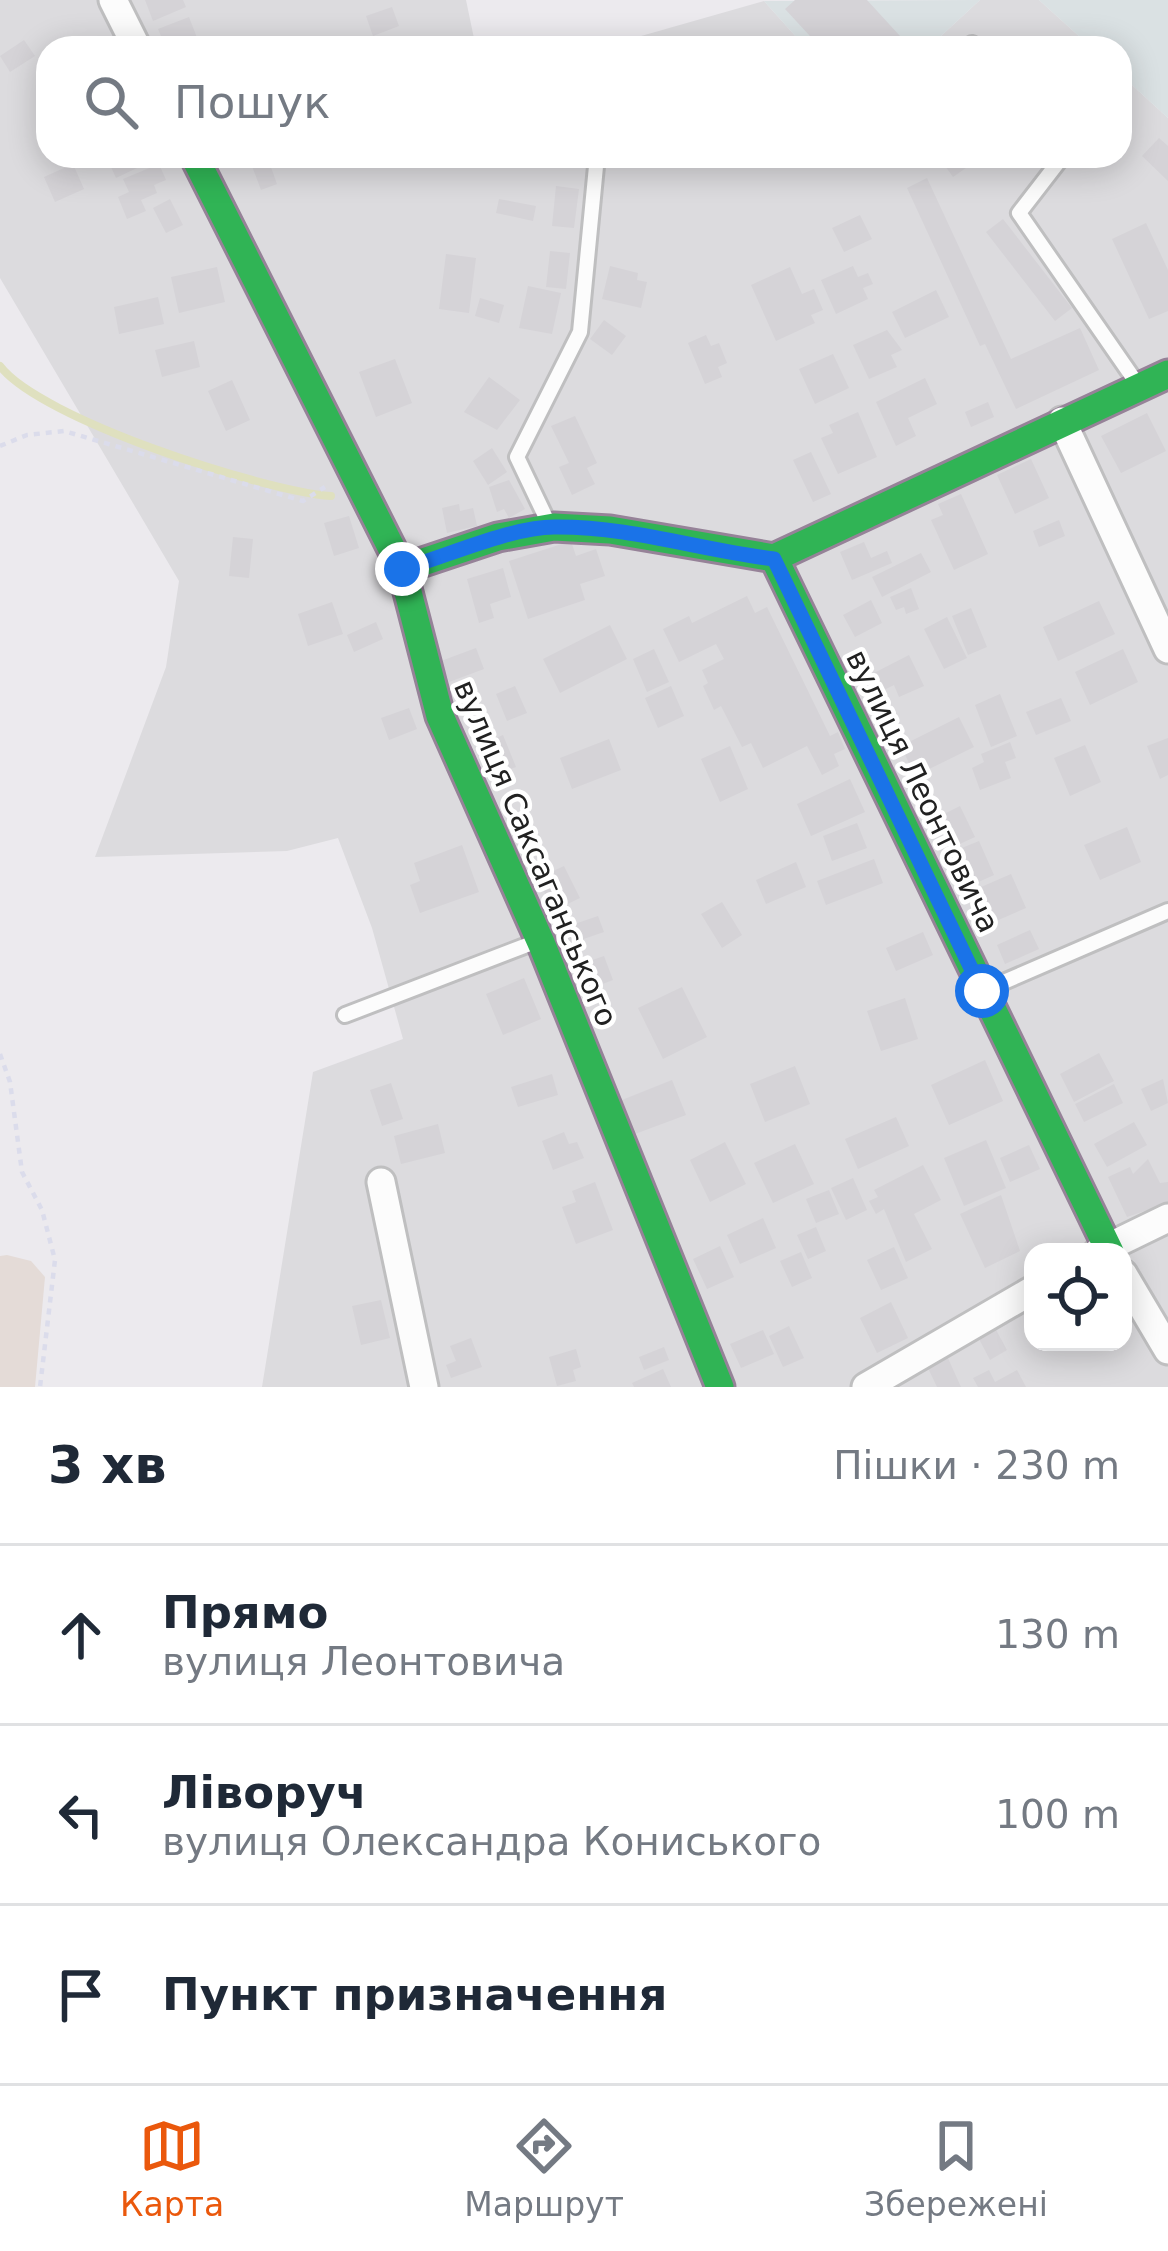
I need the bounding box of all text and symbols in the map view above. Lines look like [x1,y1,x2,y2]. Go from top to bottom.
search box [36,36,1132,168]
icon: search [78,69,144,135]
text: Пошук [174,76,330,129]
route end [375,542,429,596]
street label: вулиця Леонтовича [839,644,1007,938]
street label: вулиця Саксаганського [447,675,625,1031]
route start [955,964,1009,1018]
map controls [1024,1243,1132,1351]
button: locate [1024,1243,1132,1351]
text: 3 хв [48,1436,166,1495]
text: Пішки · 230 m [833,1443,1120,1488]
text: Прямо [162,1586,328,1639]
icon: ahead [48,1602,114,1668]
text: 130 m [995,1612,1120,1657]
text: вулиця Леонтовича [162,1639,565,1684]
text: Ліворуч [162,1766,367,1819]
icon: left [48,1782,114,1848]
text: 100 m [995,1792,1120,1837]
text: вулиця Олександра Кониського [162,1819,821,1864]
icon: arrive [48,1962,114,2028]
text: Пункт призначення [162,1968,667,2021]
tab: Карта [120,2113,224,2224]
tab: Маршрут [464,2113,624,2224]
tab: Збережені [864,2113,1048,2224]

